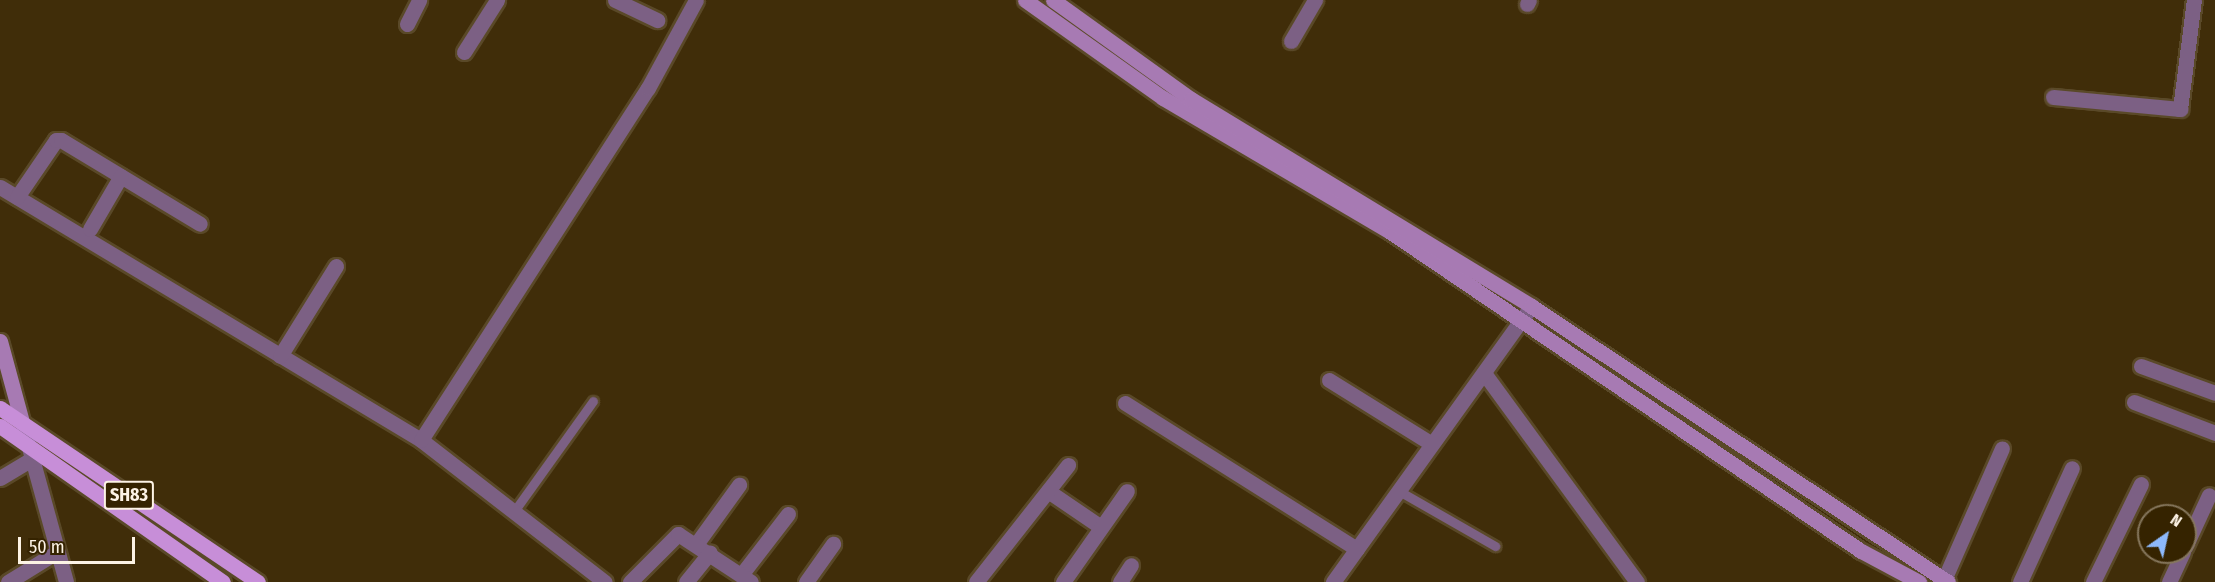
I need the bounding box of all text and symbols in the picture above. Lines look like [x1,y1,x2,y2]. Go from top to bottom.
road number: SH83 [104,480,154,510]
north arrow [2137,504,2197,564]
text: N [2167,510,2186,531]
scale bar [21,525,138,563]
text: 50 m [29,536,65,558]

